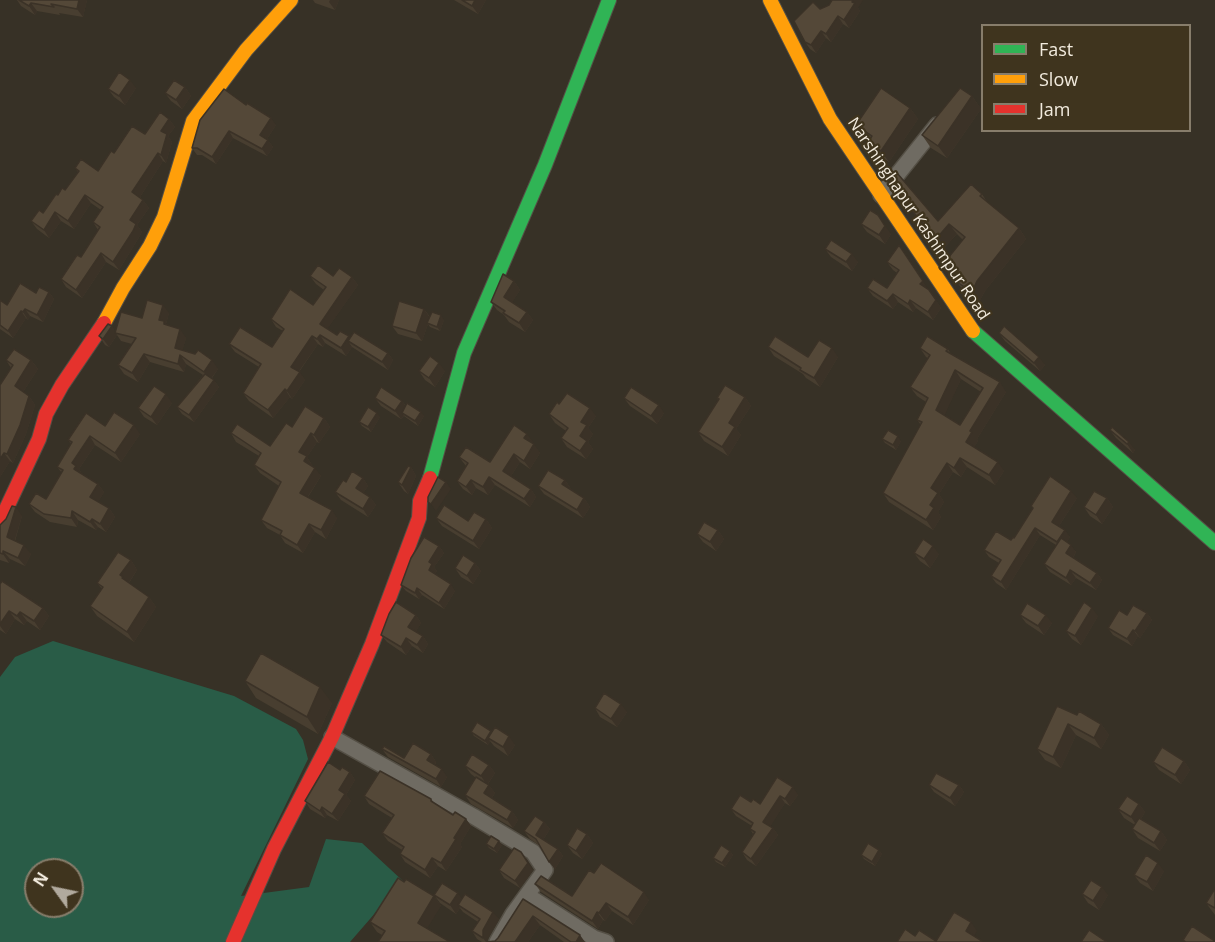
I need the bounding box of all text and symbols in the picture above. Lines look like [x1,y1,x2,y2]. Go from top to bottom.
legend [981,24,1191,132]
text: Fast [1039,37,1073,61]
text: Slow [1039,67,1078,91]
text: Jam [1039,97,1071,121]
street label: Narshinghapur Kashimpur Road [843,114,993,324]
north arrow [24,858,84,918]
text: N [28,868,53,891]

